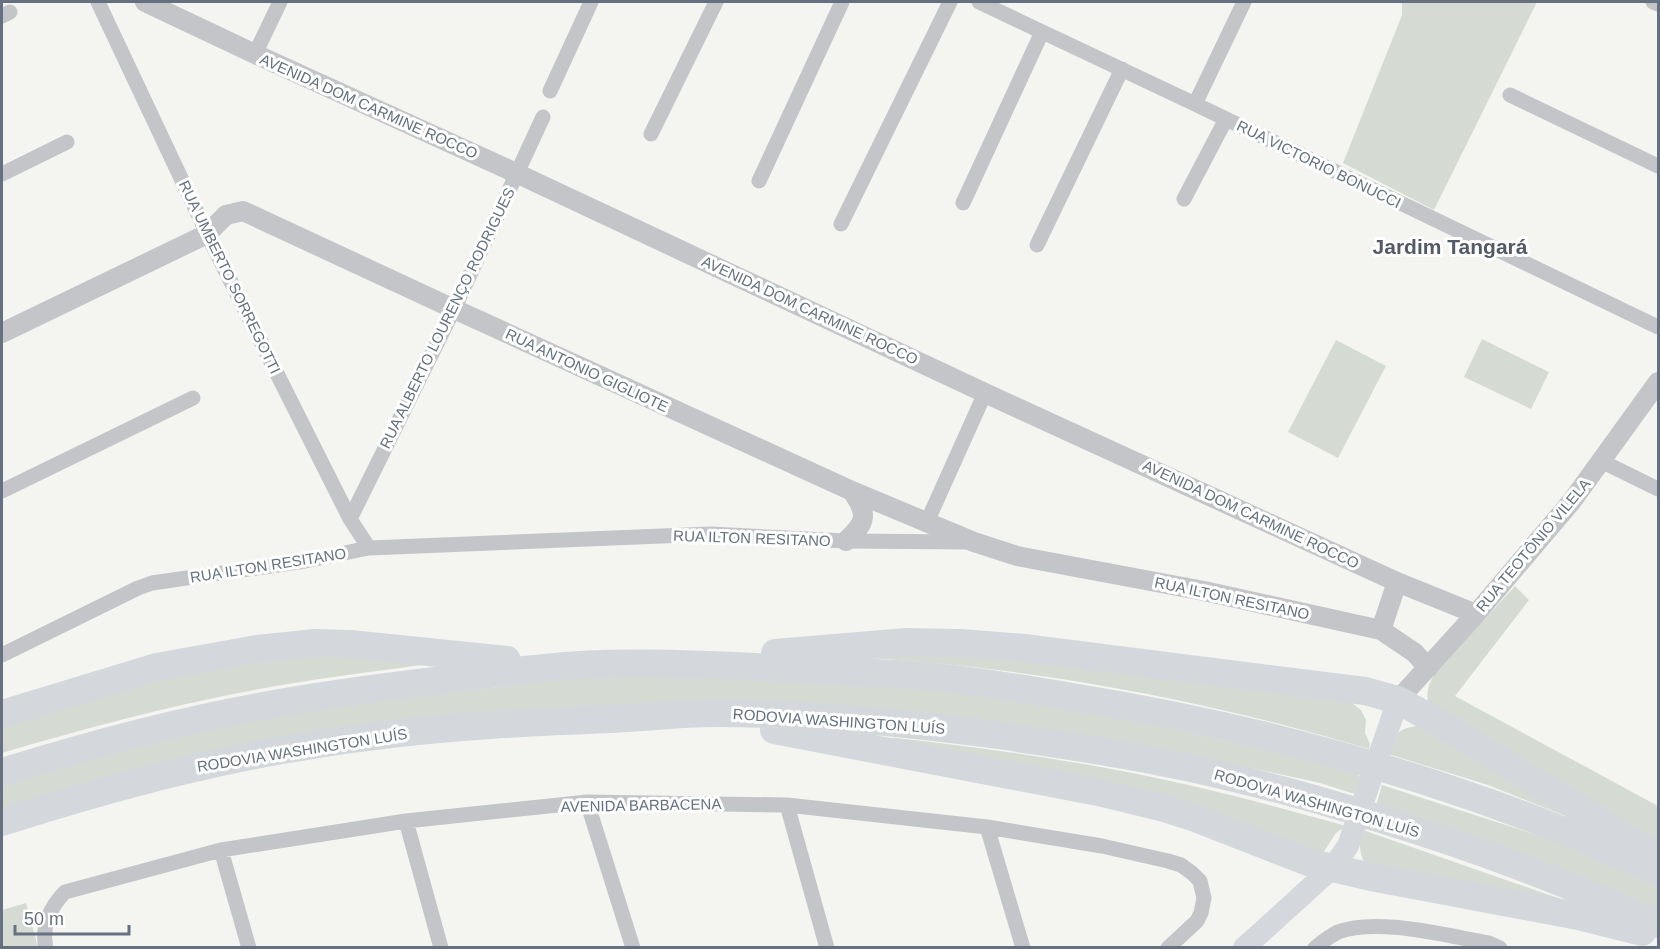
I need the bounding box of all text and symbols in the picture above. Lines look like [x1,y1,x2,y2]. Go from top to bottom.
street label: AVENIDA DOM CARMINE ROCCO [258,50,480,162]
street label: RUA VICTORIO BONUCCI [1234,117,1404,211]
street label: RUA UMBERTO SORREGOTTI [176,178,284,376]
street label: RUA ALBERTO LOURENÇO RODRIGUES [376,185,518,451]
district label: Jardim Tangará [1373,235,1528,258]
street label: AVENIDA DOM CARMINE ROCCO [699,252,921,368]
street label: RUA ANTONIO GIGLIOTE [503,325,671,415]
street label: AVENIDA DOM CARMINE ROCCO [1140,456,1362,572]
street label: RUA TEOTÔNIO VILELA [1472,475,1594,615]
street label: RUA ILTON RESITANO [673,527,831,549]
street label: RUA ILTON RESITANO [189,544,347,586]
street label: RUA ILTON RESITANO [1153,573,1311,623]
street label: RODOVIA WASHINGTON LUÍS [732,705,946,737]
street label: RODOVIA WASHINGTON LUÍS [196,725,408,775]
street label: RODOVIA WASHINGTON LUÍS [1213,766,1421,840]
street label: AVENIDA BARBACENA [561,795,721,815]
scale bar [15,898,129,936]
text: 50 m [24,909,64,929]

